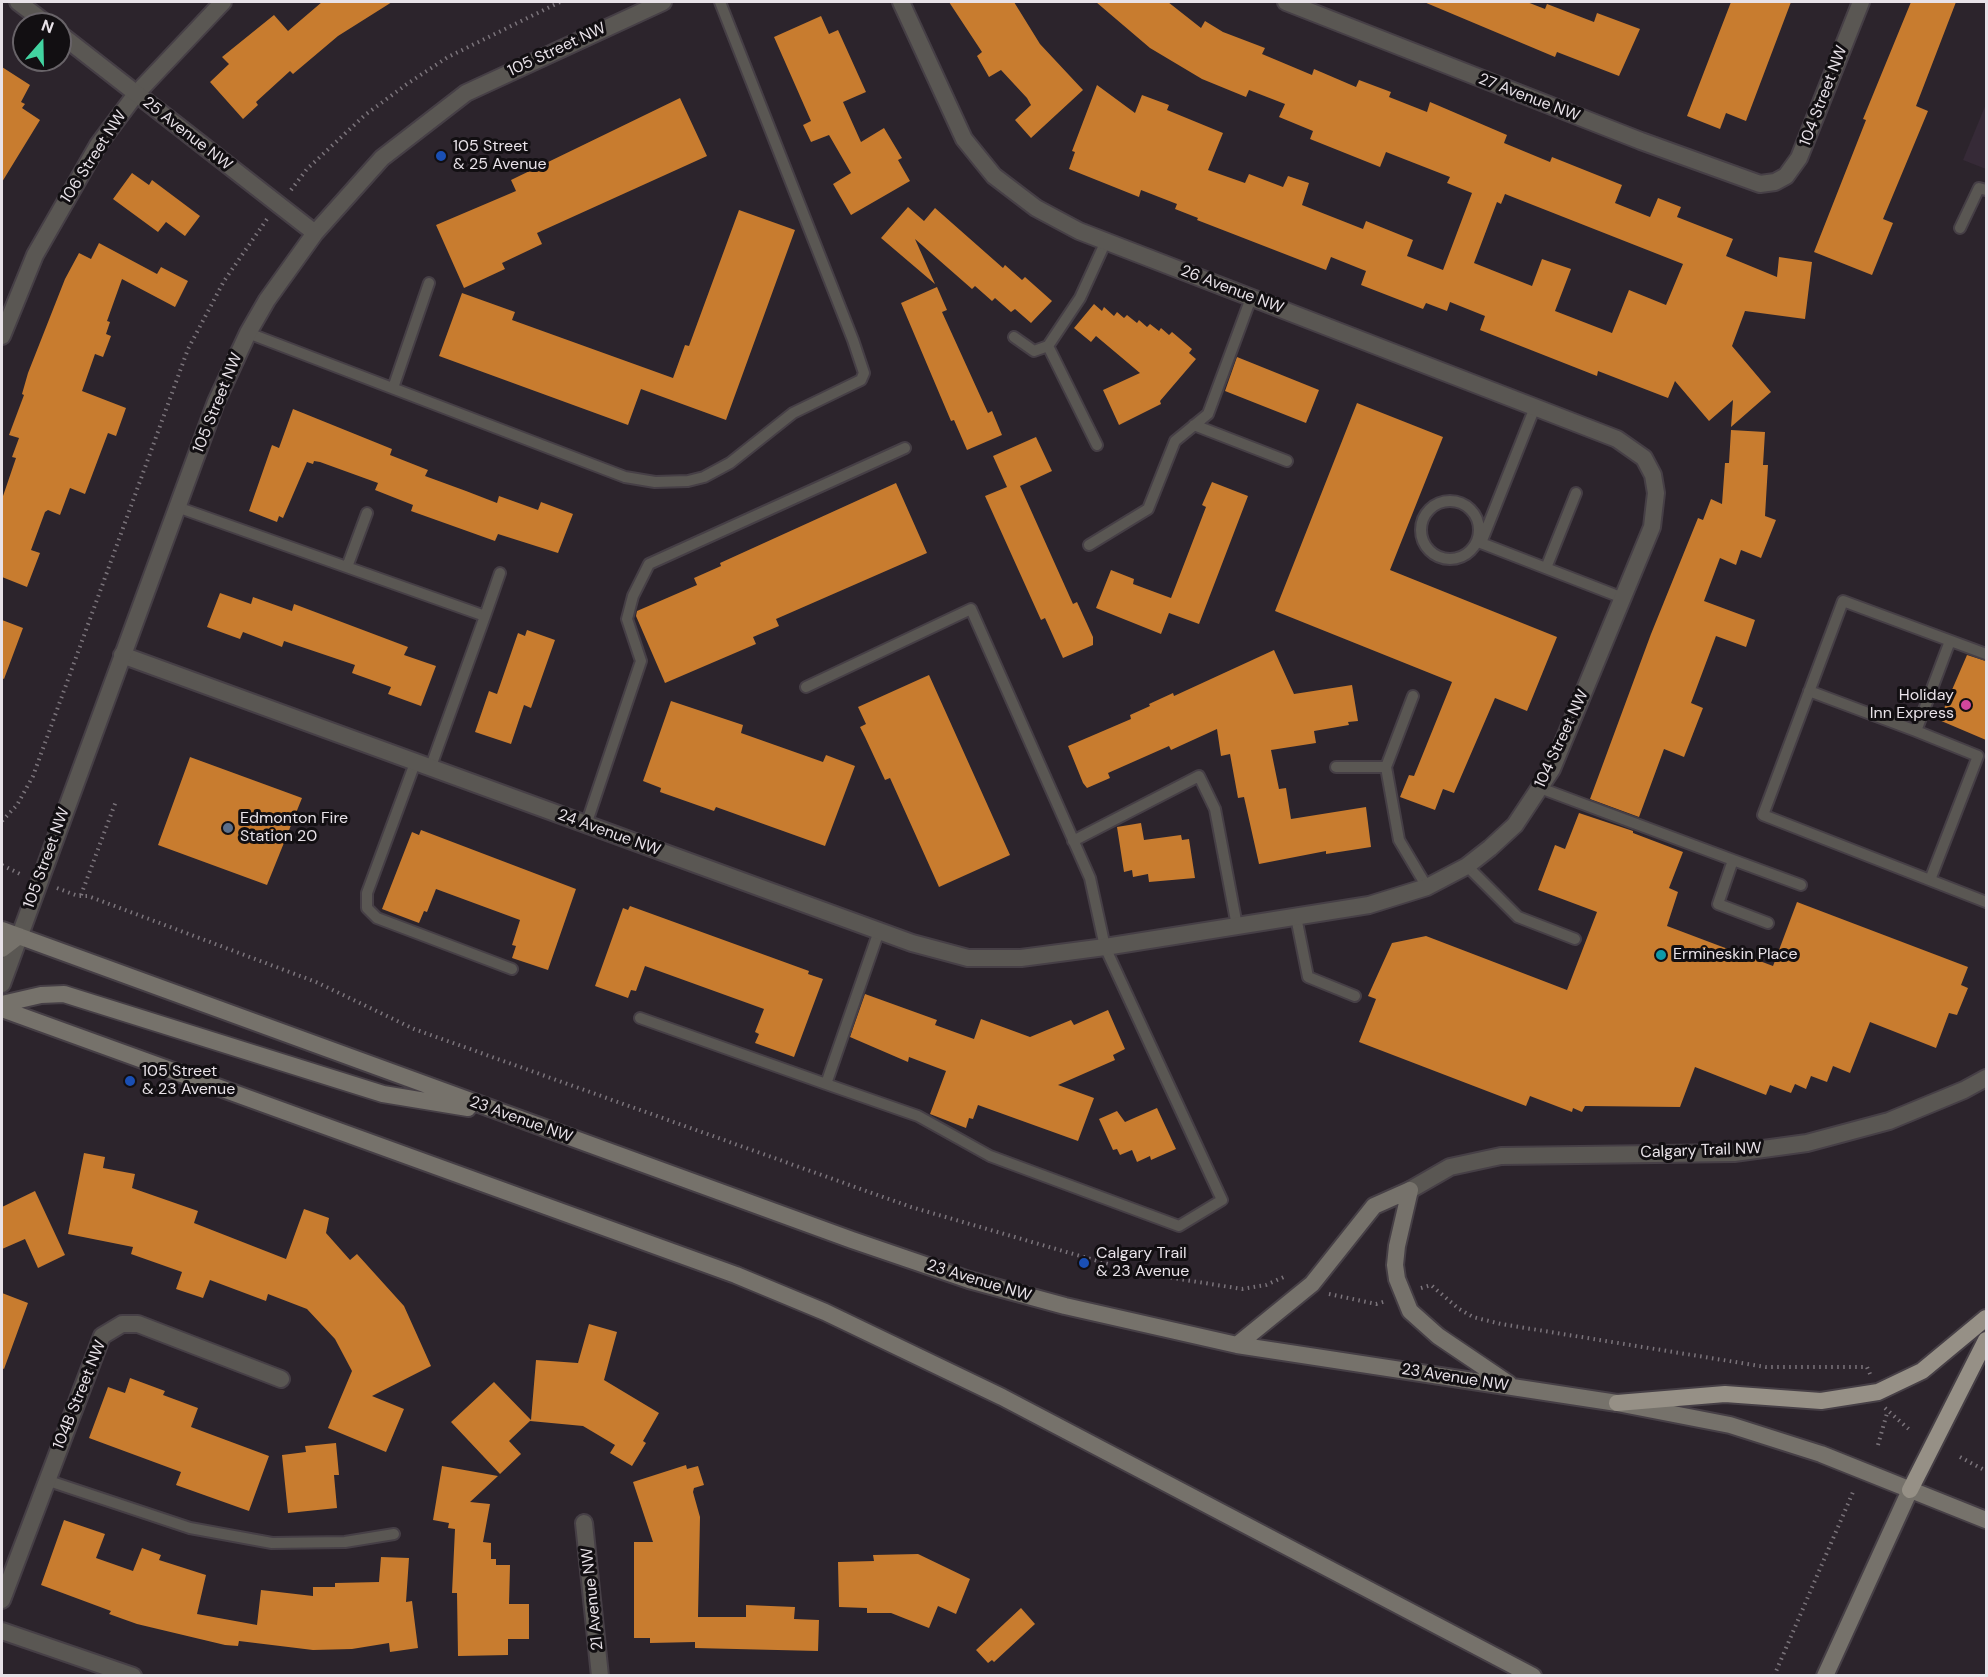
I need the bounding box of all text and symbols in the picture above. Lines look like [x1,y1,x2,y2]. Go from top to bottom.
north arrow [12,12,72,72]
text: N [39,15,57,38]
street label: 105 Street NW [505,19,609,81]
street label: 104 Street NW [1796,43,1852,149]
street label: 27 Avenue NW [1476,70,1582,126]
street label: 25 Avenue NW [138,93,236,175]
street label: 106 Street NW [57,107,131,207]
place label: 105 Street & 25 Avenue [453,137,547,175]
marker: 105 Street & 25 Avenue [434,149,448,163]
street label: 26 Avenue NW [1178,262,1286,318]
street label: 105 Street NW [189,350,247,456]
place label: Holiday Inn Express [1870,686,1954,724]
street label: 104 Street NW [1531,687,1593,791]
marker: Holiday Inn Express [1959,698,1973,712]
street label: 105 Street NW [20,805,74,911]
street label: 24 Avenue NW [555,805,663,861]
place label: Edmonton Fire Station 20 [240,809,348,847]
marker: Edmonton Fire Station 20 [221,821,235,835]
place label: Ermineskin Place [1673,945,1797,965]
marker: Ermineskin Place [1654,948,1668,962]
place label: 105 Street & 23 Avenue [142,1062,235,1100]
marker: 105 Street & 23 Avenue [123,1074,137,1088]
street label: 23 Avenue NW [467,1092,575,1148]
street label: Calgary Trail NW [1640,1139,1762,1163]
place label: Calgary Trail & 23 Avenue [1096,1244,1189,1282]
street label: 23 Avenue NW [925,1256,1033,1306]
marker: Calgary Trail & 23 Avenue [1077,1256,1091,1270]
street label: 104B Street NW [49,1338,111,1452]
street label: 23 Avenue NW [1400,1360,1510,1396]
street label: 21 Avenue NW [578,1546,608,1652]

